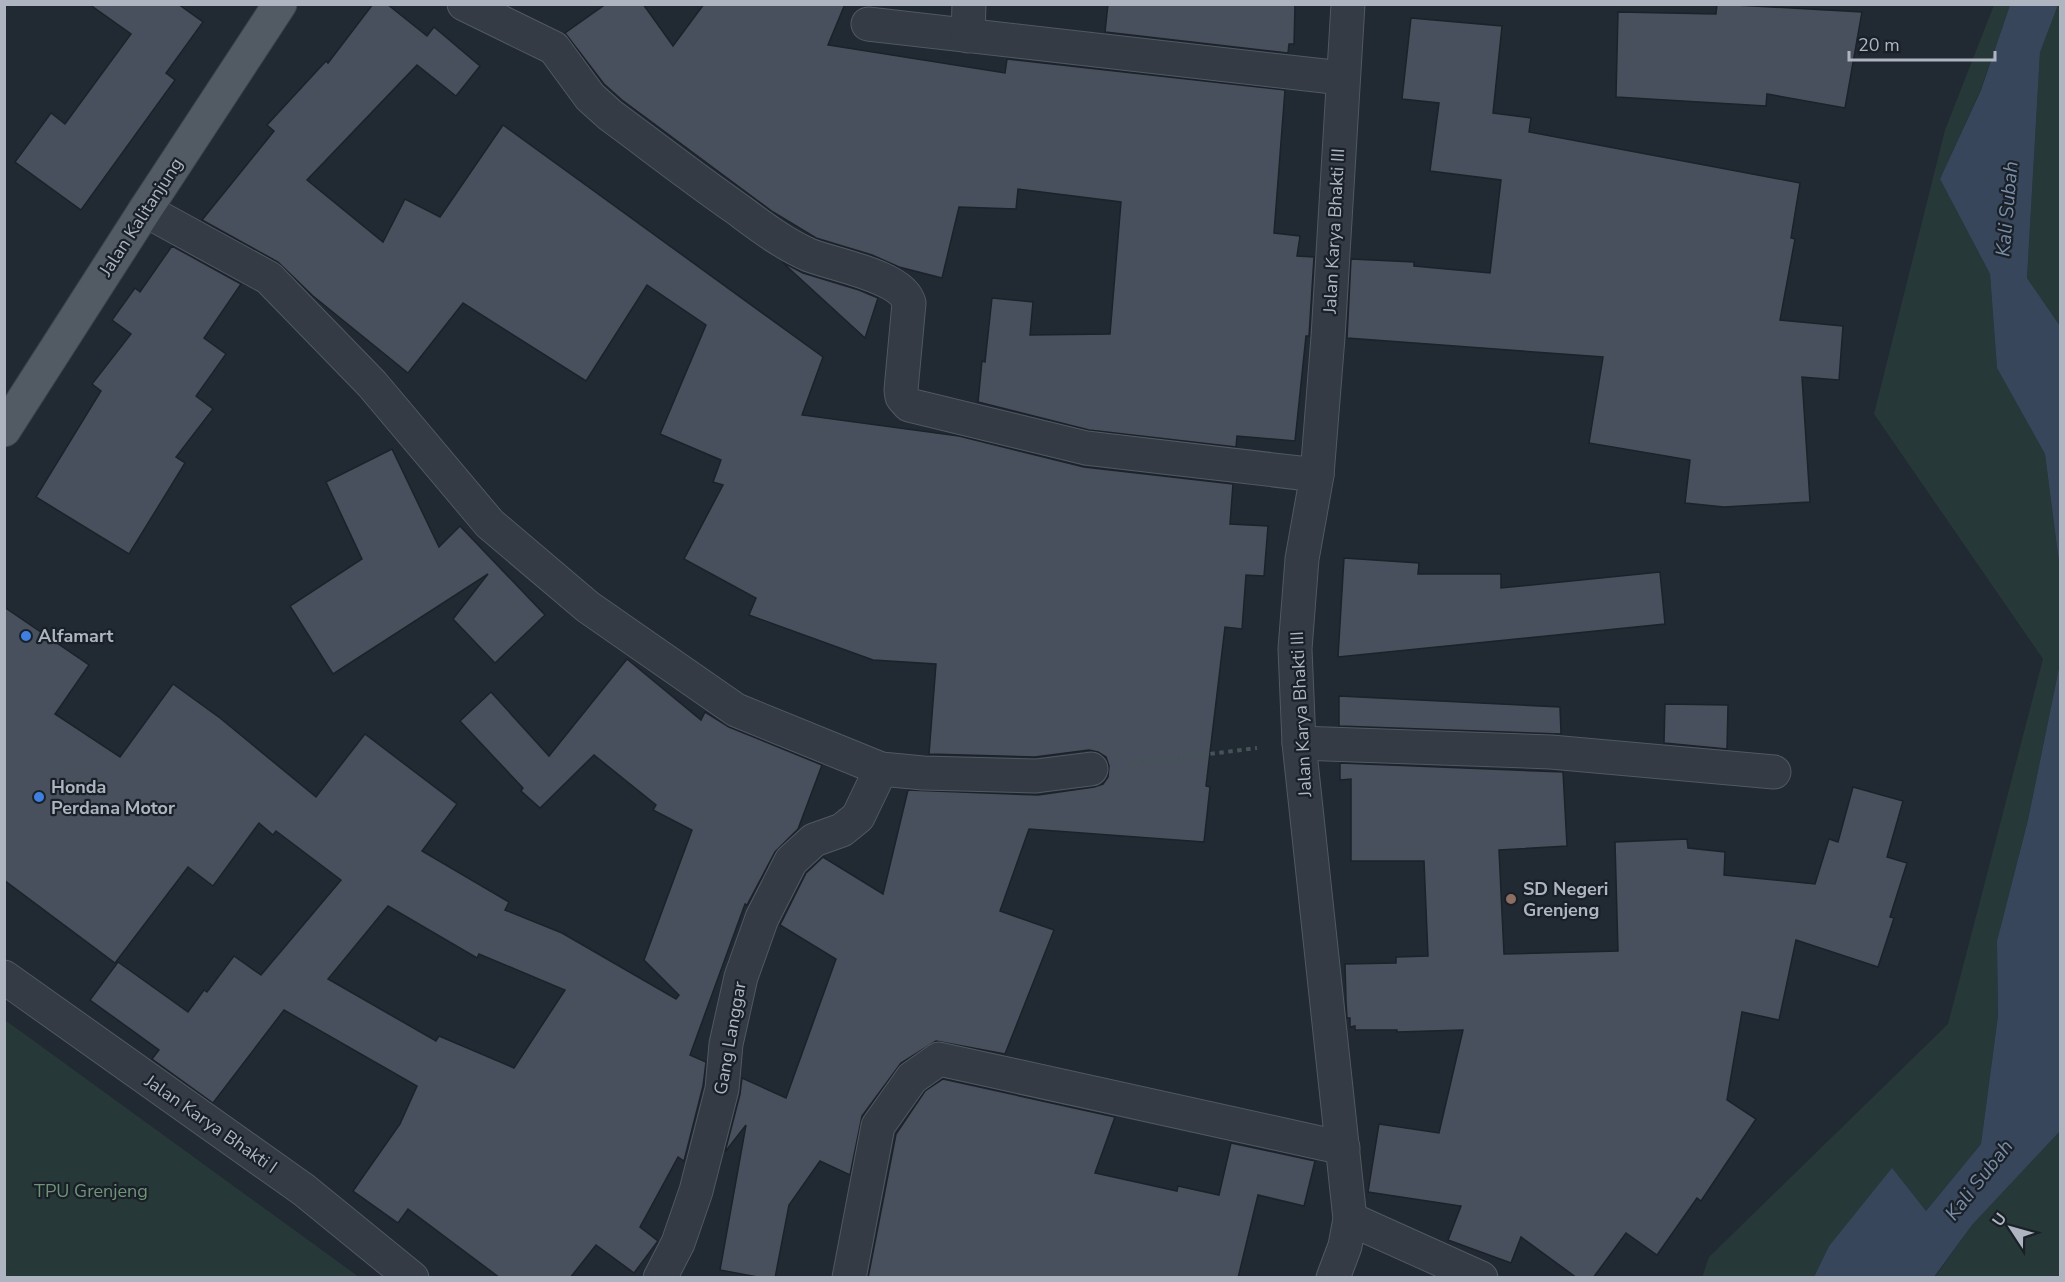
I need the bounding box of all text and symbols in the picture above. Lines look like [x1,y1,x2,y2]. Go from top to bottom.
scale bar [1849,24,1994,62]
text: 20 m [1858,33,1900,57]
street label: Jalan Karya Bhakti III [1318,148,1350,315]
street label: Jalan Kalitanjung [93,153,188,282]
water label: Kali Subah [1989,160,2025,258]
place label: Alfamart [38,624,113,648]
marker: Alfamart [19,629,33,643]
street label: Jalan Karya Bhakti III [1285,631,1317,798]
place label: Honda Perdana Motor [51,775,175,820]
marker: Honda Perdana Motor [32,790,46,804]
place label: SD Negeri Grenjeng [1523,877,1608,922]
marker: SD Negeri Grenjeng [1504,892,1518,906]
street label: Gang Langgar [708,979,752,1097]
street label: Jalan Karya Bhakti I [139,1069,282,1179]
water label: Kali Subah [1939,1134,2019,1226]
park label: TPU Grenjeng [34,1179,148,1203]
north arrow [1981,1198,2041,1258]
text: U [1987,1209,2012,1231]

